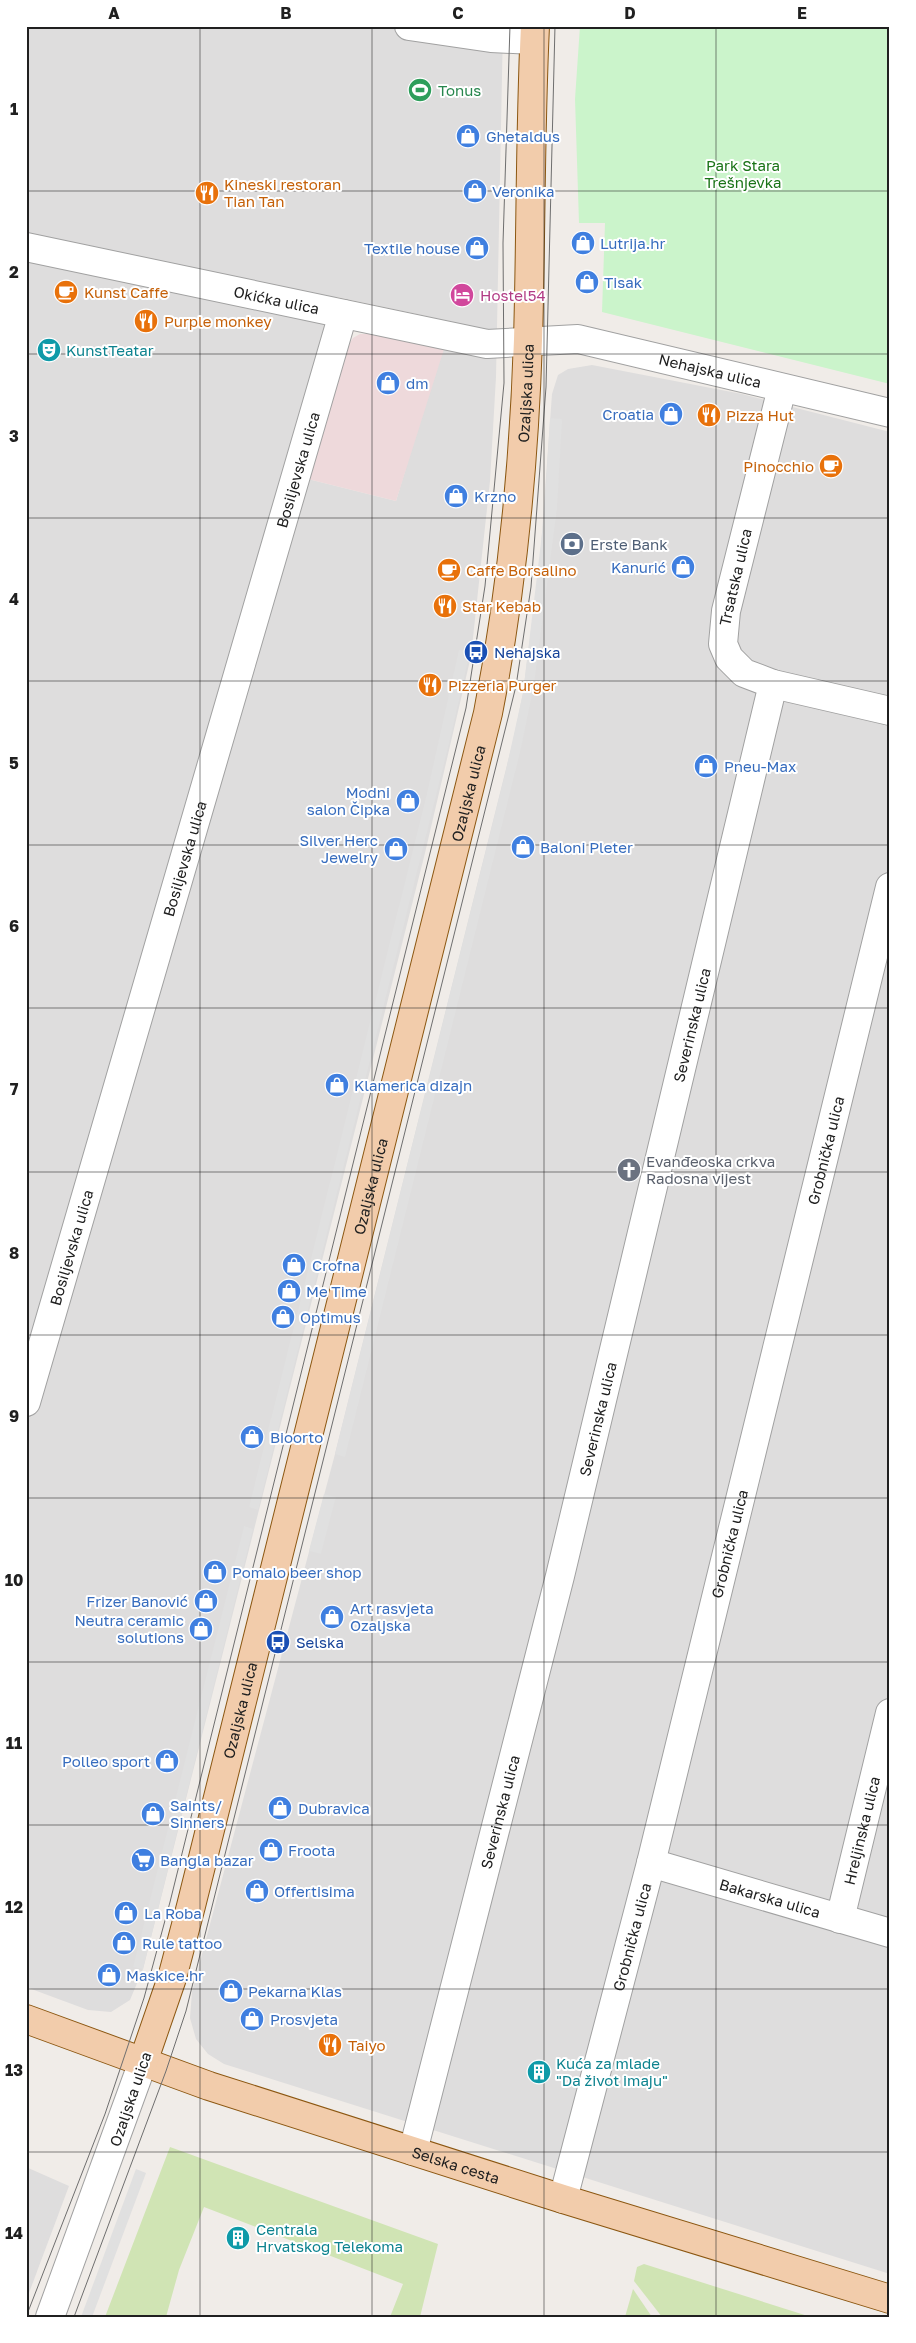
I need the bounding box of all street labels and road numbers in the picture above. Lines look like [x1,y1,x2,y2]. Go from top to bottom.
street label: Okićka ulica [232,282,321,317]
street label: Ozaljska ulica [514,343,537,443]
street label: Nehajska ulica [657,349,763,391]
street label: Bosiljevska ulica [272,410,323,530]
street label: Trsatska ulica [715,527,755,627]
street label: Ozaljska ulica [447,743,489,844]
street label: Bosiljevska ulica [159,799,210,919]
street label: Severinska ulica [669,966,714,1084]
street label: Grobnička ulica [804,1094,847,1207]
street label: Ozaljska ulica [349,1136,391,1237]
street label: Bosiljevska ulica [46,1187,96,1307]
street label: Severinska ulica [575,1360,620,1478]
street label: Grobnička ulica [707,1488,751,1600]
street label: Ozaljska ulica [219,1660,260,1761]
street label: Severinska ulica [476,1753,523,1871]
street label: Hreljinska ulica [840,1774,883,1887]
street label: Bakarska ulica [717,1875,823,1921]
street label: Grobnička ulica [609,1881,654,1993]
street label: Ozaljska ulica [105,2049,155,2149]
street label: Selska cesta [410,2142,502,2187]

